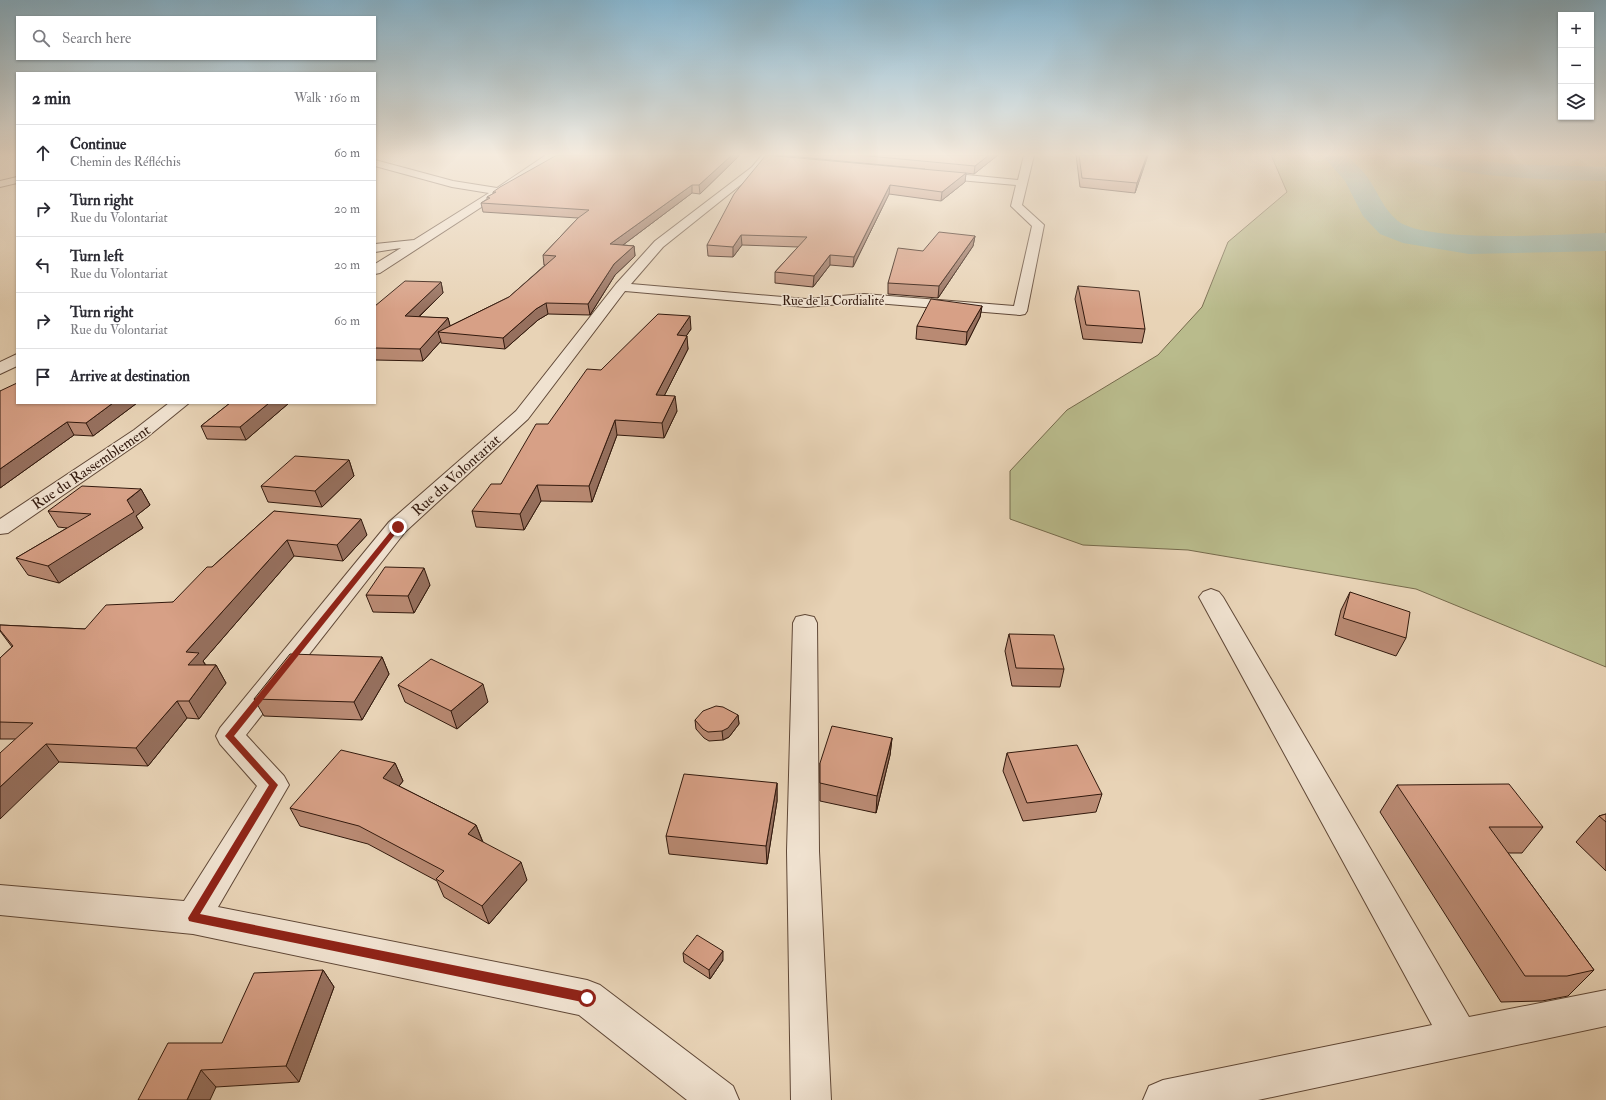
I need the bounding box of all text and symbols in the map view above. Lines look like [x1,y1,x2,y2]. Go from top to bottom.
map controls [1558,12,1594,120]
button: + [1558,12,1594,48]
search box [16,16,376,60]
icon: search [30,27,52,49]
text: Search here [62,29,131,48]
button: − [1558,48,1594,84]
button: layers [1558,84,1594,120]
text: 2 min [32,88,71,109]
text: Walk · 160 m [294,90,360,106]
text: Continue [70,135,126,154]
icon: ahead [32,142,54,164]
text: 60 m [334,145,360,161]
text: Chemin des Réfléchis [70,154,181,170]
text: Turn right [70,191,133,210]
icon: right [32,198,54,220]
text: 20 m [334,201,360,217]
text: Rue du Volontariat [70,210,168,226]
text: Turn left [70,247,124,266]
icon: left [32,254,54,276]
text: 20 m [334,257,360,273]
text: Rue du Volontariat [70,266,168,282]
street label: Rue de la Cordialité [782,293,885,309]
text: Turn right [70,303,133,322]
icon: right [32,310,54,332]
text: 60 m [334,313,360,329]
text: Rue du Volontariat [70,322,168,338]
icon: arrive [32,366,54,388]
text: Arrive at destination [70,367,190,386]
street label: Rue du Rassemblement [28,421,154,514]
street label: Rue du Volontariat [408,430,505,520]
route end [389,518,407,536]
route start [578,989,596,1007]

